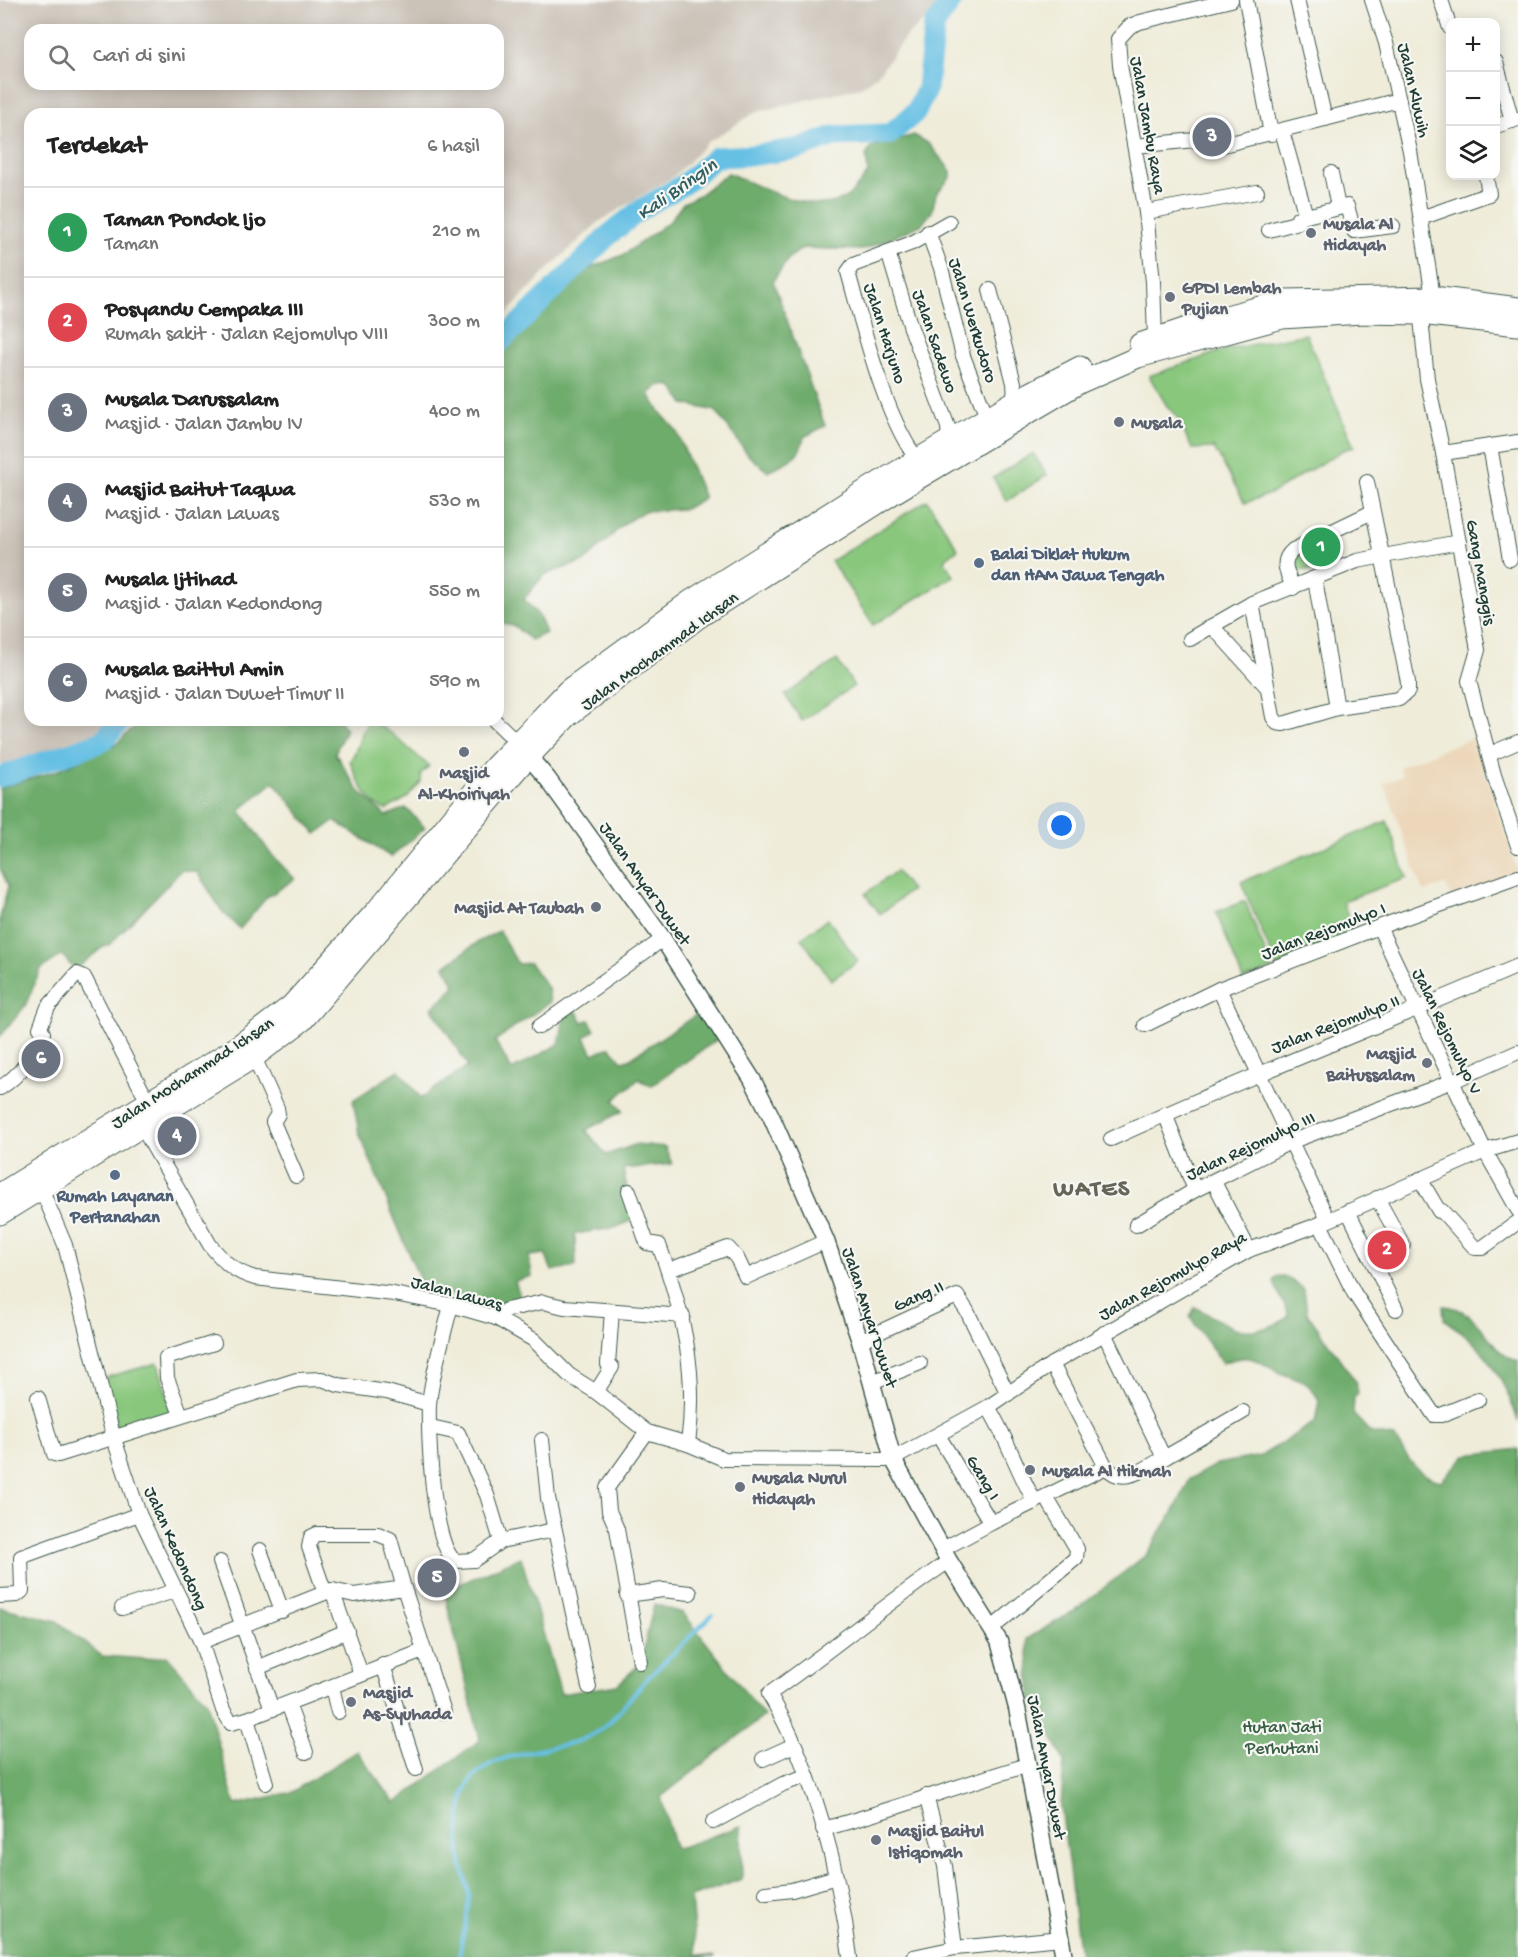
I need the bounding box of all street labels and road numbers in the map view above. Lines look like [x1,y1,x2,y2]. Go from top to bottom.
street label: Jalan Kluwih [1392,41,1434,140]
street label: Jalan Jambu Raya [1124,55,1169,197]
street label: Jalan Werkudoro [943,256,1001,386]
street label: Jalan Harjuno [857,281,910,387]
street label: Jalan Sadewo [906,287,961,396]
street label: Gang Manggis [1460,518,1499,628]
street label: Jalan Mochammad Ichsan [578,588,744,716]
street label: Jalan Anyar Duwet [594,819,695,951]
street label: Jalan Rejomulyo I [1259,899,1389,966]
street label: Jalan Rejomulyo V [1406,966,1485,1098]
street label: Jalan Rejomulyo II [1269,991,1403,1059]
street label: Jalan Mochammad Ichsan [108,1013,279,1135]
street label: Jalan Rejomulyo III [1183,1108,1319,1186]
street label: Jalan Rejomulyo Raya [1096,1227,1252,1326]
street label: Jalan Anyar Duwet [836,1245,902,1392]
street label: Jalan Lawas [408,1272,506,1317]
street label: Gang II [891,1277,948,1318]
street label: Gang I [960,1452,1003,1505]
street label: Jalan Kedondong [138,1484,211,1614]
street label: Jalan Anyar Duwet [1021,1694,1070,1843]

